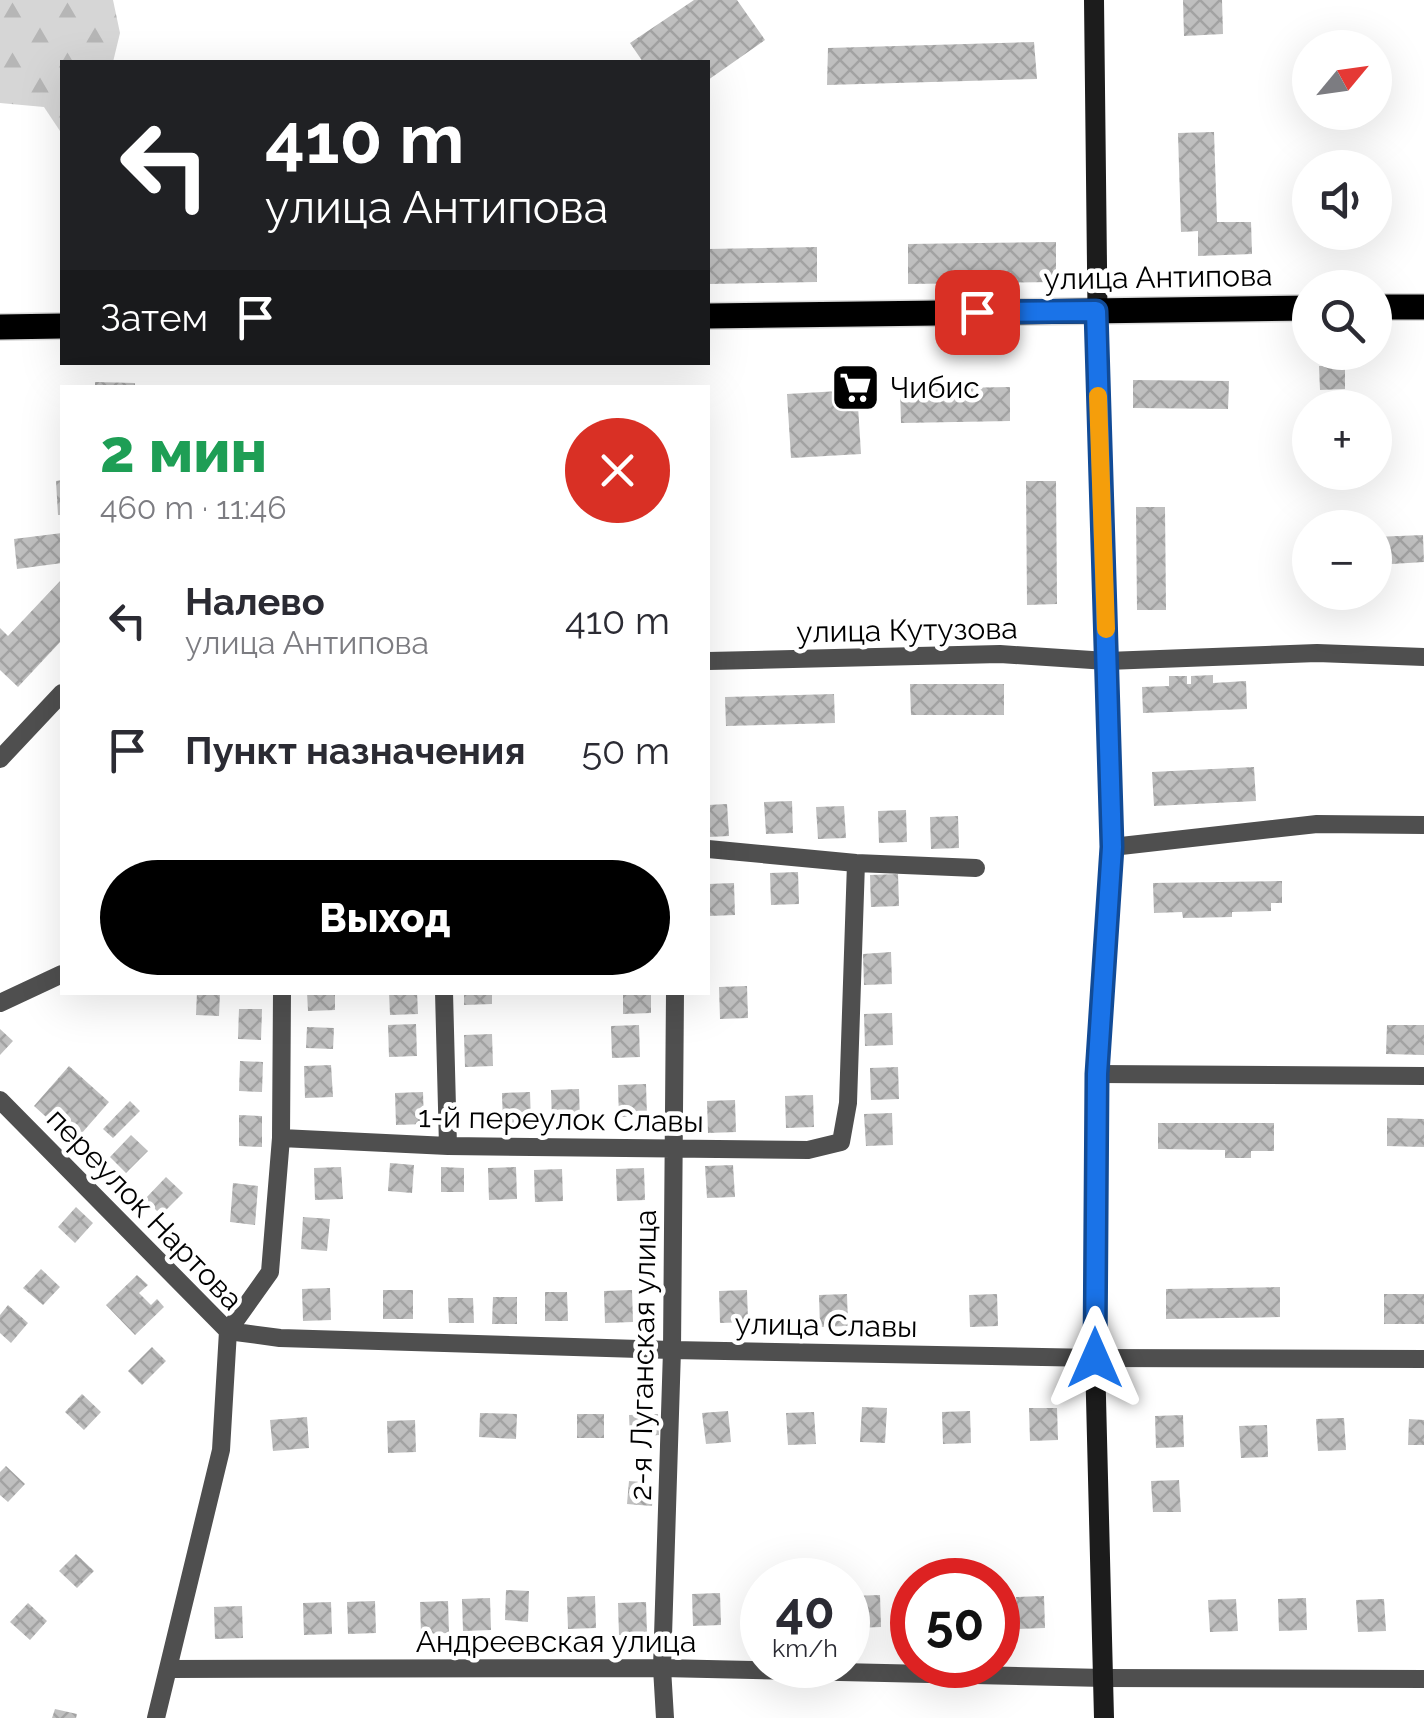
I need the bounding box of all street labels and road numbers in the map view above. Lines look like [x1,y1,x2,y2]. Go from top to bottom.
street label: улица Антипова [1043,258,1273,296]
street label: улица Кутузова [796,611,1018,649]
street label: 1-й переулок Славы [418,1099,704,1139]
street label: переулок Нартова [40,1101,250,1317]
street label: 2-я Луганская улица [623,1209,663,1501]
street label: улица Славы [734,1306,918,1344]
street label: Андреевская улица [416,1624,696,1659]

